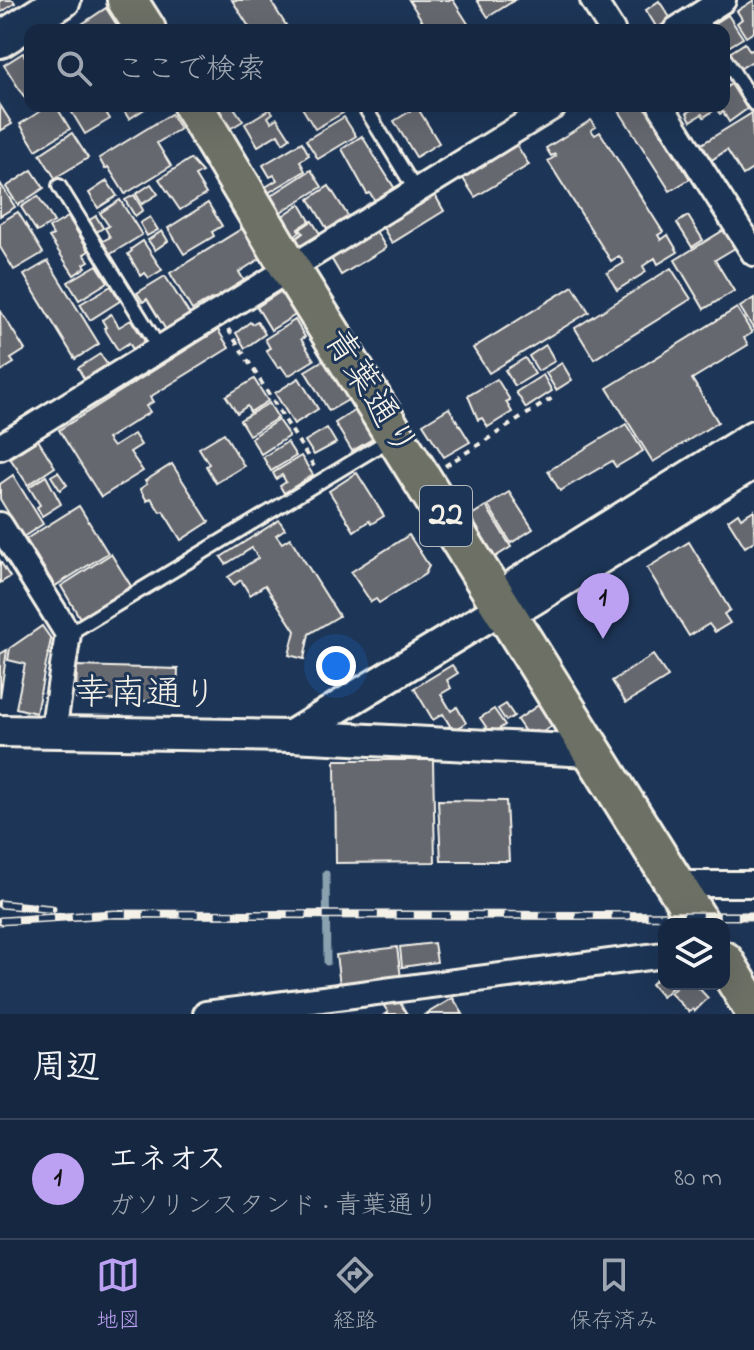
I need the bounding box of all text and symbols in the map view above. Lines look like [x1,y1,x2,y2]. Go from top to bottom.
search box [24,24,730,112]
icon: search [52,46,96,90]
text: ここで検索 [116,49,266,93]
street label: 青葉通り [308,319,430,469]
road number: 22 [420,486,472,546]
pin: 1 [577,573,629,639]
your location [316,646,356,686]
street label: 幸南通り [74,668,218,724]
map controls [658,918,730,990]
button: layers [658,918,730,990]
text: 周辺 [32,1044,100,1094]
text: エネオス [108,1139,226,1183]
text: 1 [54,1160,62,1198]
text: 80 m [674,1160,722,1198]
text: ガソリンスタンド · 青葉通り [108,1188,439,1226]
tab: 地図 [96,1253,140,1338]
tab: 経路 [333,1253,377,1338]
tab: 保存済み [570,1253,658,1338]

